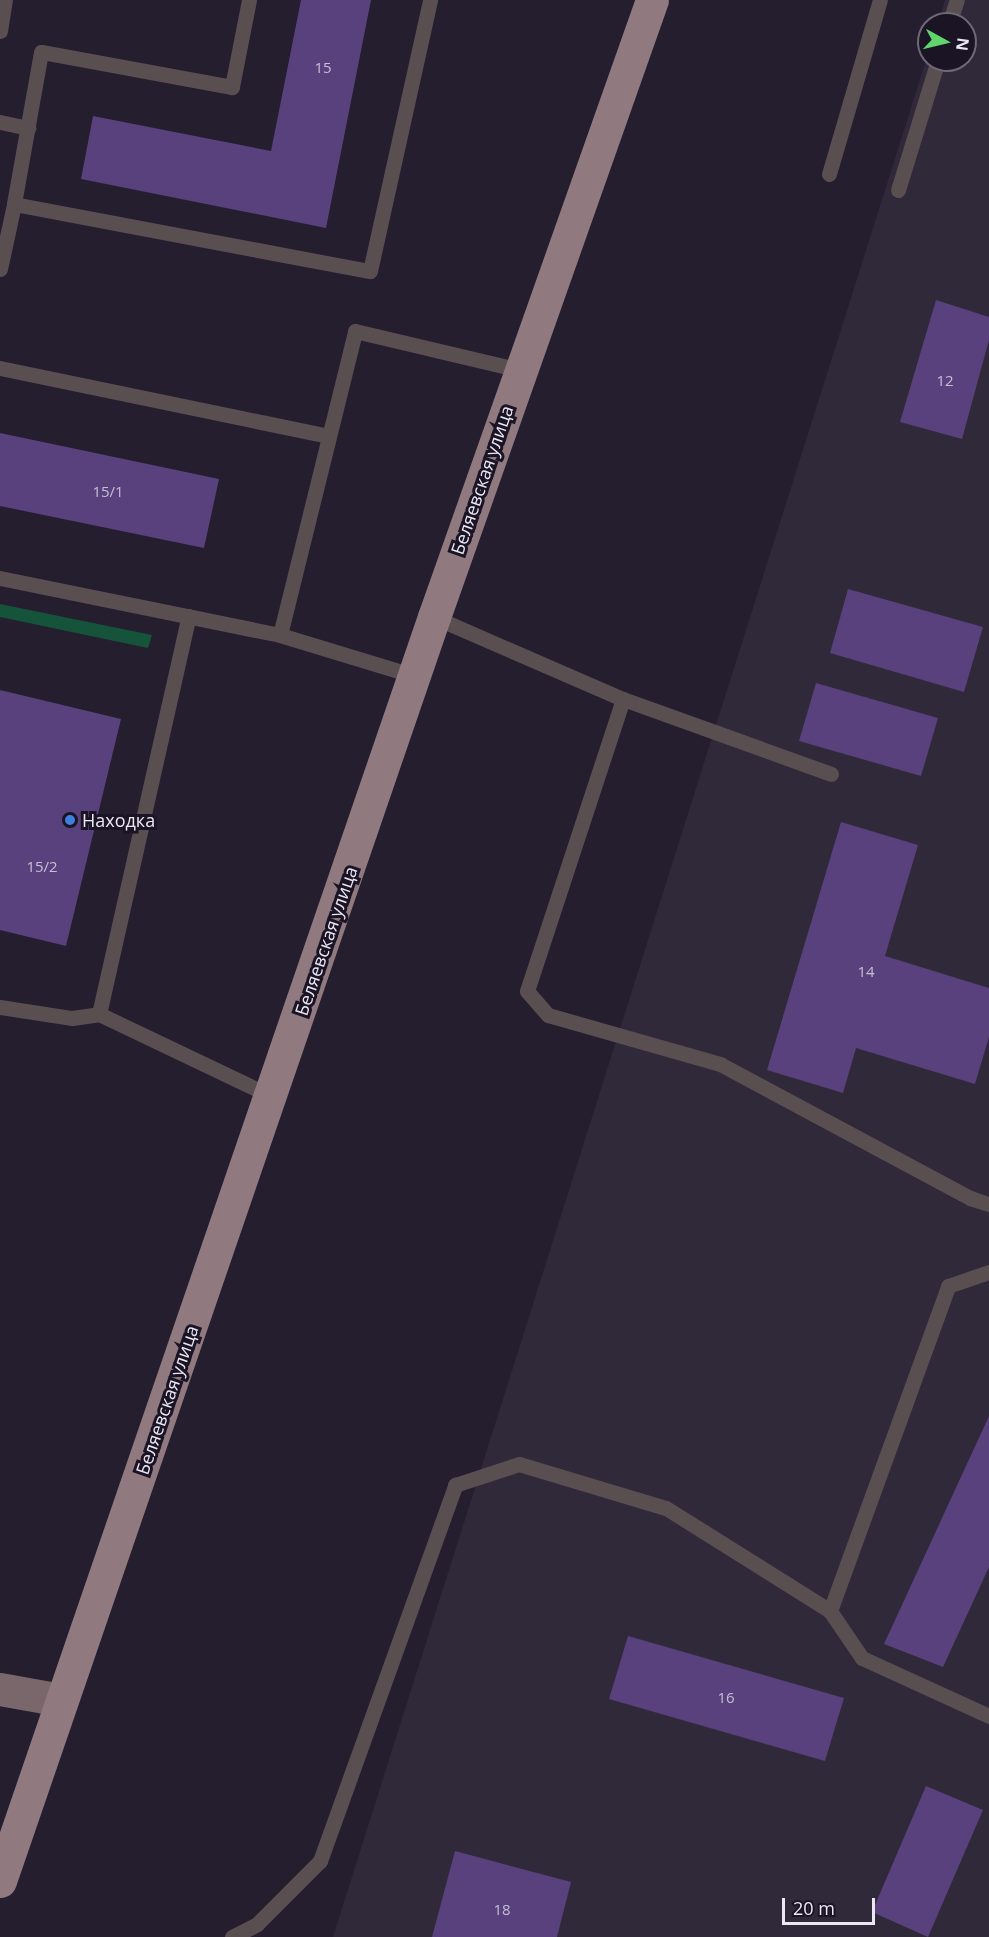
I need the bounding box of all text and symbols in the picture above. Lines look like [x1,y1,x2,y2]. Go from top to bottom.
north arrow [917,12,977,72]
text: N [951,36,975,52]
house number: 15 [314,59,332,77]
house number: 12 [936,372,954,390]
street label: Беляевская улица [446,403,518,557]
house number: 15/1 [92,483,124,501]
place label: Находка [82,809,155,831]
marker: Находка [63,813,77,827]
house number: 15/2 [26,858,58,876]
street label: Беляевская улица [290,864,362,1018]
house number: 14 [857,963,875,981]
street label: Беляевская улица [131,1323,203,1477]
house number: 16 [717,1689,735,1707]
scale bar [785,1886,878,1924]
text: 20 m [793,1896,835,1920]
house number: 18 [493,1901,511,1919]

